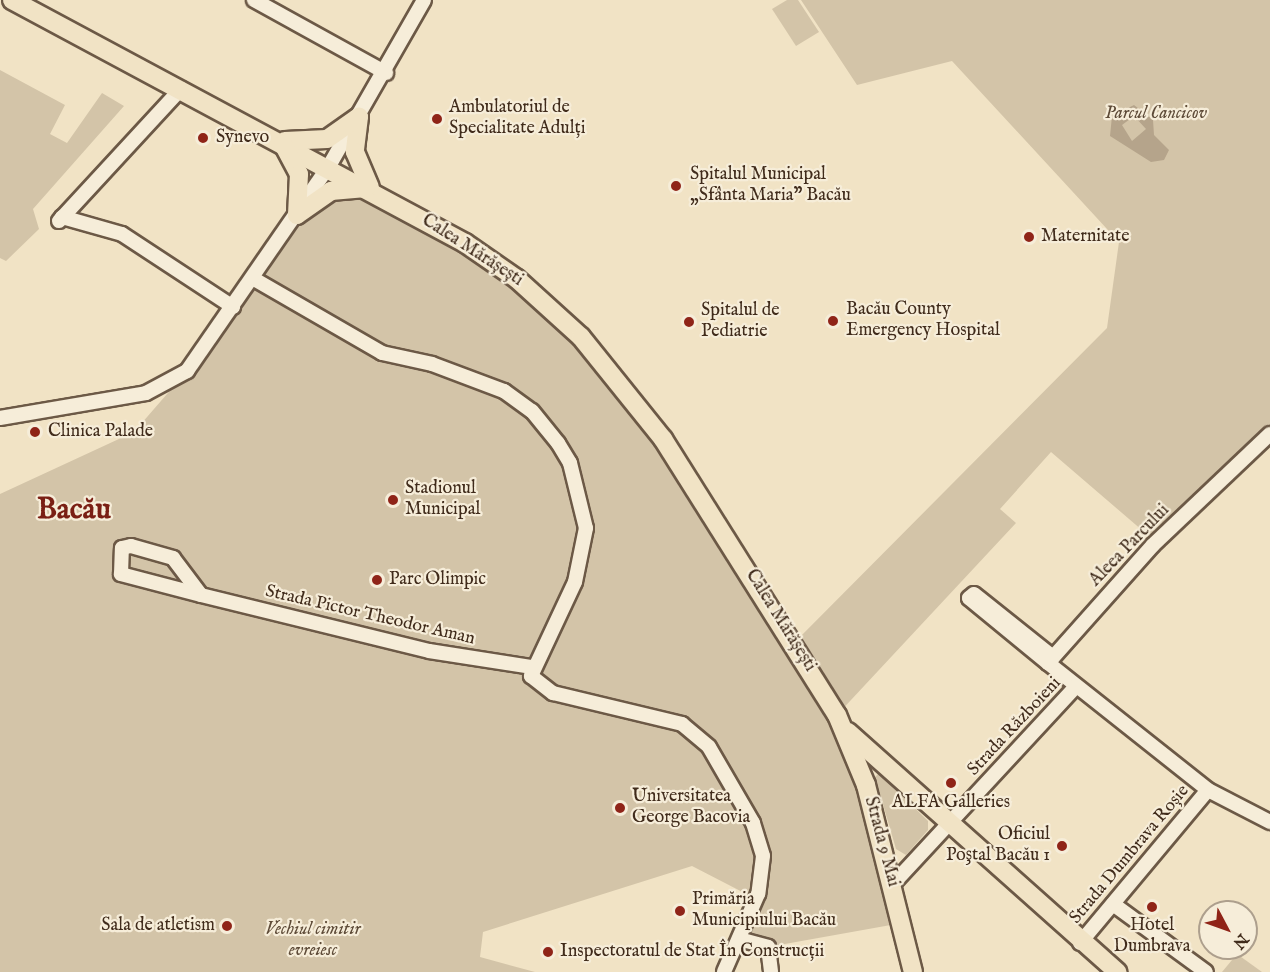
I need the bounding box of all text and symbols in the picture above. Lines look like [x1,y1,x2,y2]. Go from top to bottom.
place label: Ambulatoriul de Specialitate Adulți [449,98,586,140]
park label: Parcul Cancicov [1105,103,1207,125]
marker: Ambulatoriul de Specialitate Adulți [430,112,444,126]
place label: Synevo [216,127,269,149]
marker: Synevo [194,129,212,147]
place label: Spitalul Municipal „Sfânta Maria” Bacău [690,165,851,207]
marker: Spitalul Municipal „Sfânta Maria” Bacău [667,177,685,195]
street label: Calea Mărășești [417,210,527,292]
place label: Maternitate [1041,226,1130,248]
marker: Maternitate [1022,230,1036,244]
place label: Bacău County Emergency Hospital [846,300,1000,342]
place label: Spitalul de Pediatrie [701,301,780,344]
marker: Bacău County Emergency Hospital [824,312,842,330]
marker: Spitalul de Pediatrie [682,315,696,329]
place label: Clinica Palade [48,421,153,443]
marker: Clinica Palade [26,423,44,441]
place label: Stadionul Municipal [405,479,480,522]
district label: Bacău [37,492,111,528]
marker: Stadionul Municipal [386,493,400,507]
street label: Aleea Parcului [1085,500,1175,592]
street label: Calea Mărășești [740,566,820,676]
place label: Parc Olimpic [389,569,486,591]
marker: Parc Olimpic [370,573,384,587]
street label: Strada Pictor Theodor Aman [263,581,477,651]
street label: Strada Războieni [964,673,1066,781]
marker: ALFA Galleries [944,776,958,790]
street label: Strada Dumbrava Roșie [1066,781,1194,929]
place label: Universitatea George Bacovia [632,787,750,830]
place label: ALFA Galleries [892,792,1010,814]
street label: Strada 9 Mai [859,795,903,889]
marker: Universitatea George Bacovia [613,801,627,815]
place label: Oficiul Poştal Bacău 1 [946,825,1050,868]
marker: Oficiul Poştal Bacău 1 [1055,839,1069,853]
place label: Primăria Municipiului Bacău [692,890,836,932]
marker: Hotel Dumbrava [1145,900,1159,914]
north arrow [1198,900,1258,960]
marker: Primăria Municipiului Bacău [673,904,687,918]
place label: Sala de atletism [101,915,215,937]
place label: Hotel Dumbrava [1113,916,1191,958]
marker: Sala de atletism [220,919,234,933]
park label: Vechiul cimitir evreiesc [265,920,361,962]
text: N [1228,929,1252,952]
place label: Inspectoratul de Stat În Construcții [560,941,824,963]
marker: Inspectoratul de Stat În Construcții [541,945,555,959]

